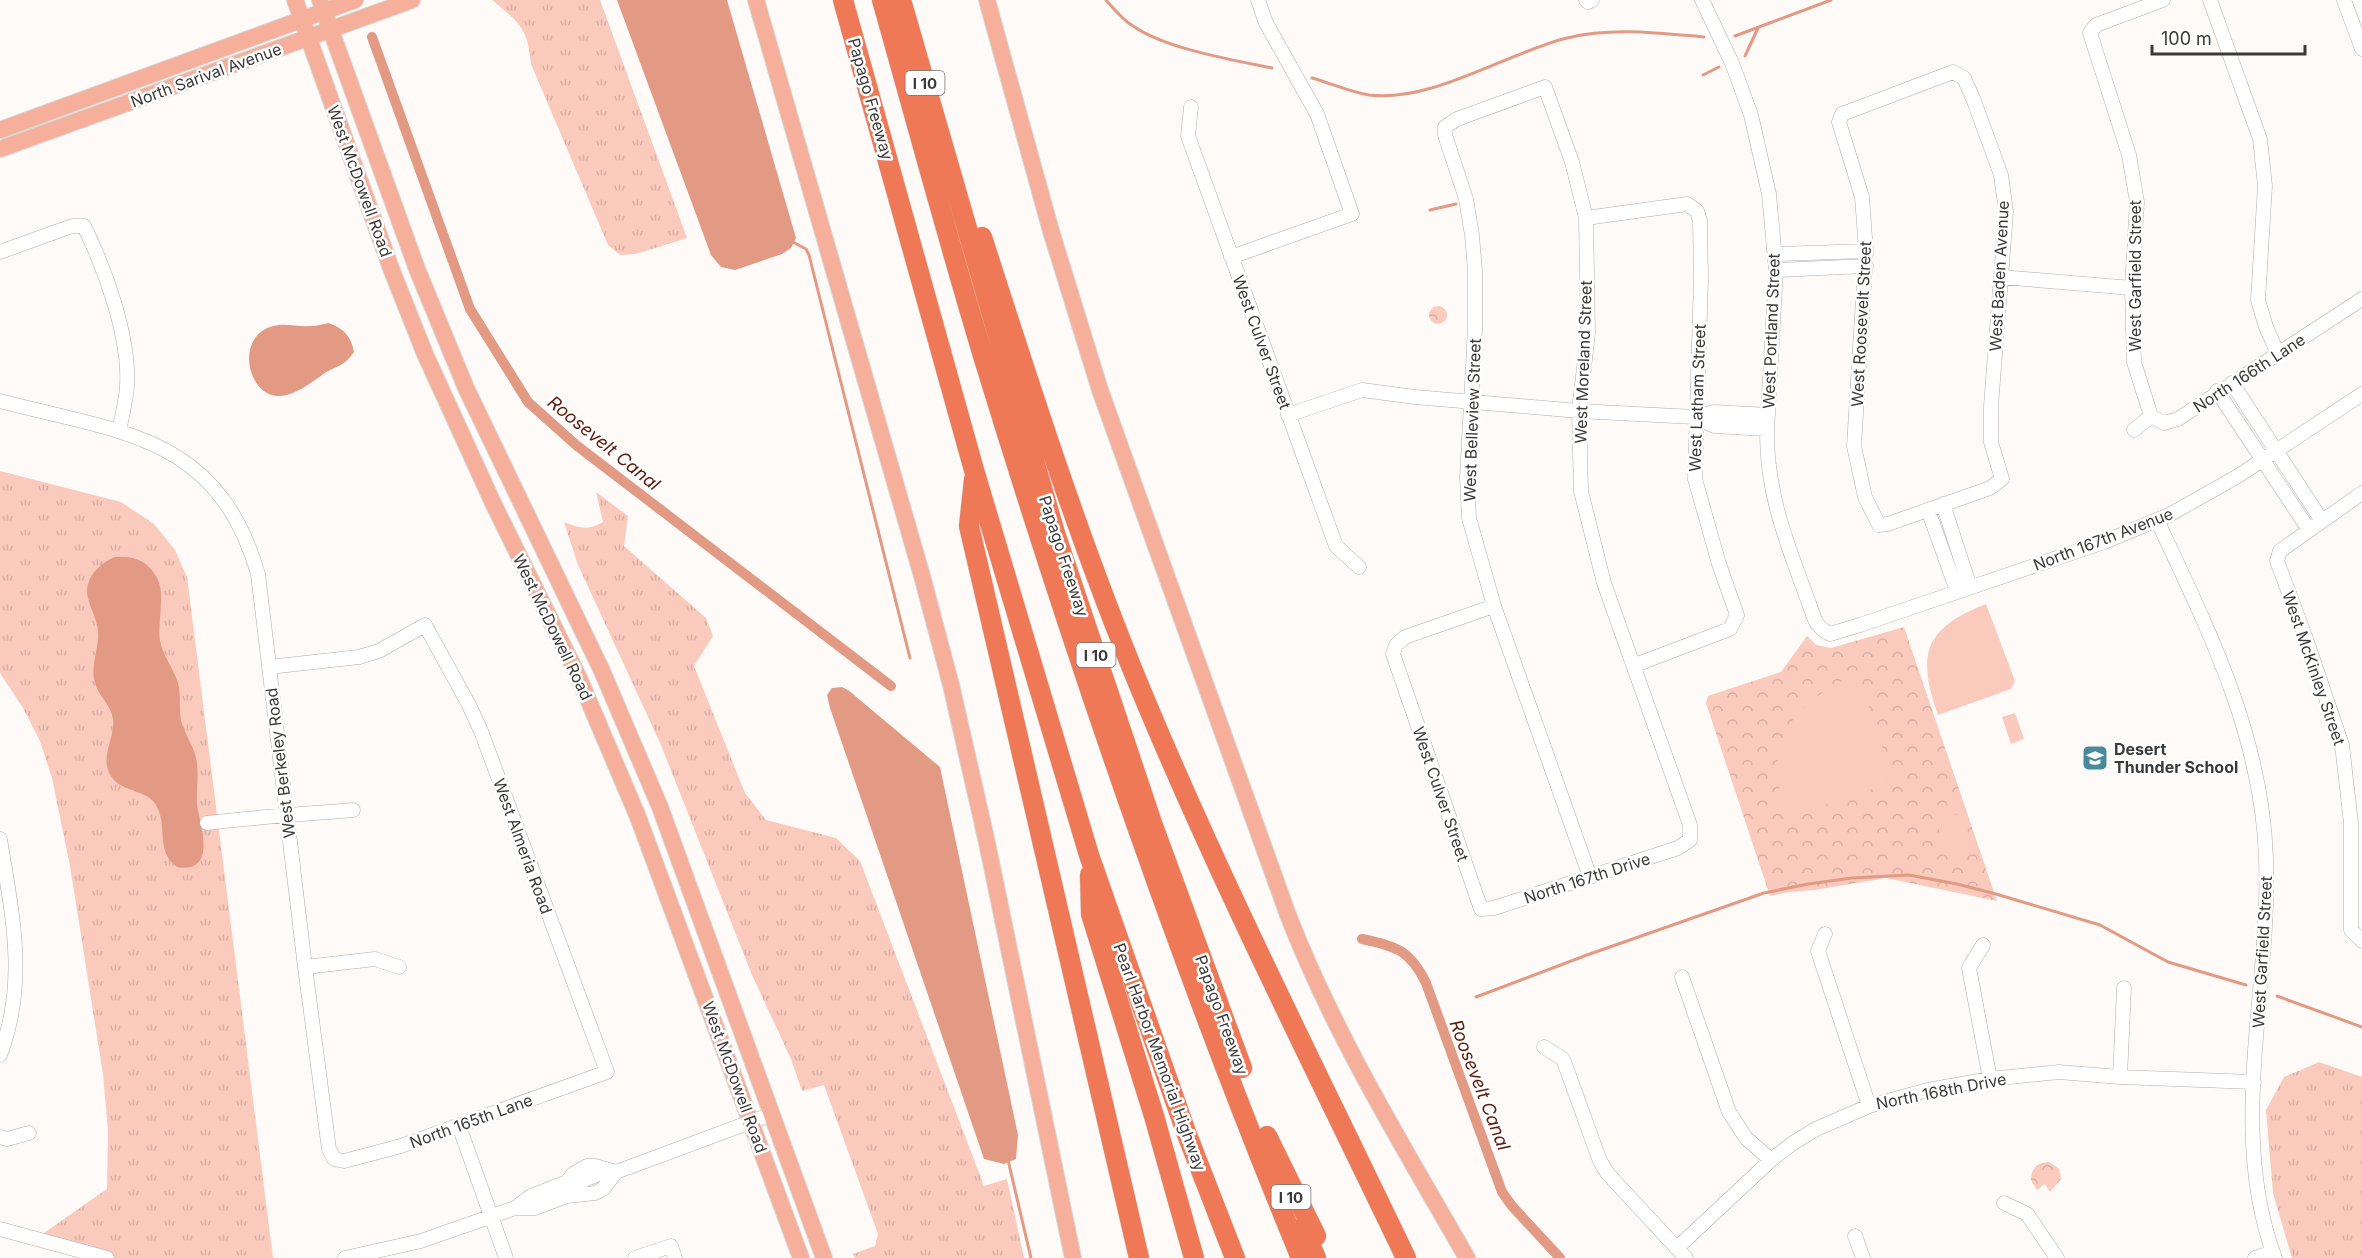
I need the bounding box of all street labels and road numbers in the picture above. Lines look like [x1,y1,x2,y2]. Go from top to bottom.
street label: Papago Freeway [844,36,898,162]
street label: North Sarival Avenue [128,38,284,112]
road number: I 10 [906,71,944,95]
street label: West McDowell Road [323,102,397,260]
street label: West Baden Avenue [1985,200,2013,352]
street label: West Garfield Street [2125,200,2145,352]
street label: West Roosevelt Street [1847,241,1875,407]
street label: West Portland Street [1758,253,1784,409]
street label: West Culver Street [1228,272,1296,412]
street label: West Moreland Street [1570,280,1596,444]
street label: West Latham Street [1684,324,1710,472]
street label: North 166th Lane [2189,329,2309,417]
street label: West Belleview Street [1459,338,1485,502]
street label: Papago Freeway [1035,493,1093,619]
street label: North 167th Avenue [2030,503,2176,575]
street label: West McDowell Road [509,551,597,703]
street label: West McKinley Street [2278,588,2350,748]
road number: I 10 [1076,643,1116,667]
street label: West Berkeley Road [261,687,299,839]
street label: West Culver Street [1409,724,1473,864]
street label: West Almeria Road [489,775,557,917]
street label: North 167th Drive [1521,848,1653,908]
street label: West Garfield Street [2248,876,2276,1028]
street label: Pearl Harbor Memorial Highway [1109,940,1211,1174]
street label: Papago Freeway [1191,952,1253,1078]
street label: West McDowell Road [698,998,772,1156]
street label: North 168th Drive [1874,1069,2008,1113]
street label: North 165th Lane [407,1089,535,1153]
road number: I 10 [1272,1185,1310,1209]

